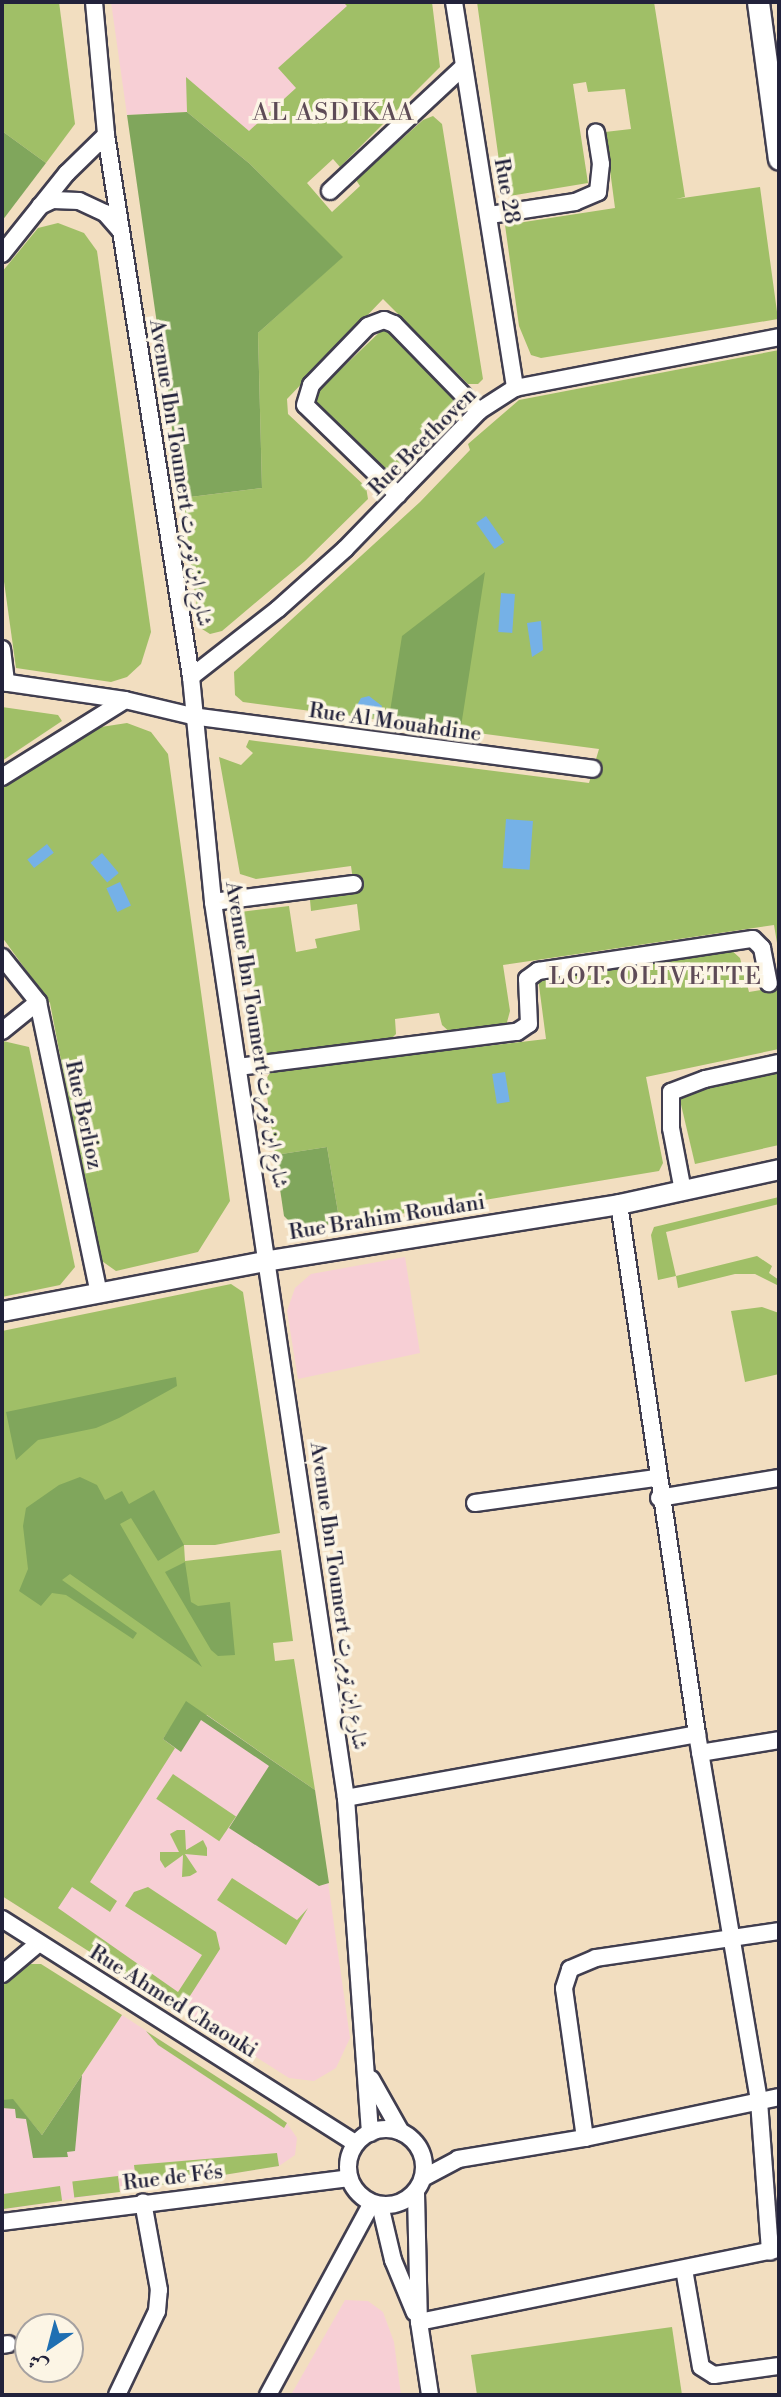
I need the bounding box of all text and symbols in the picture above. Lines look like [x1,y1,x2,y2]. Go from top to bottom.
district label: AL ASDIKAA [254,100,414,128]
street label: Rue 28 [488,156,524,226]
street label: Avenue Ibn Toumert شارع ابن تومرت [143,318,217,628]
street label: Rue Beethoven [364,383,482,501]
street label: Rue Al Mouahdine [307,698,483,748]
street label: Avenue Ibn Toumert شارع ابن تومرت [219,880,293,1190]
district label: LOT. OLIVETTE [551,964,761,992]
street label: Rue Berlioz [59,1058,107,1172]
street label: Rue Brahim Roudani [287,1190,487,1246]
street label: Avenue Ibn Toumert شارع ابن تومرت [304,1440,372,1752]
street label: Rue Ahmed Chaouki [85,1940,261,2064]
street label: Rue de Fés [122,2159,224,2197]
north arrow [14,2313,84,2383]
text: ش [24,2348,53,2379]

